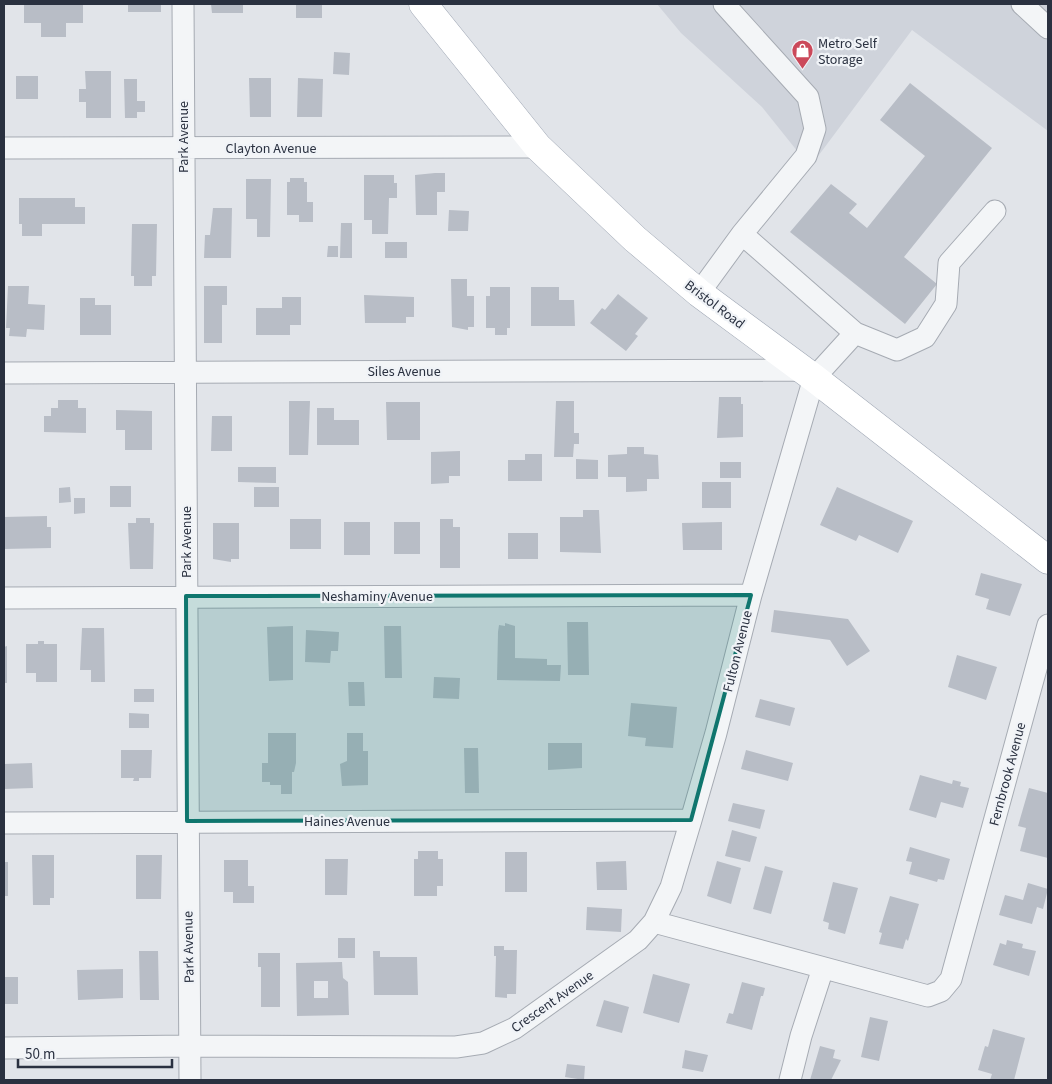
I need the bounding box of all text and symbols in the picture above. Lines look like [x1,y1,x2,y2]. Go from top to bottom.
place label: Metro Self Storage [818,34,878,70]
shop icon: Metro Self Storage [790,39,814,70]
street label: Park Avenue [174,101,194,173]
street label: Clayton Avenue [226,139,316,159]
street label: Bristol Road [680,276,749,334]
street label: Siles Avenue [367,362,441,382]
street label: Park Avenue [177,506,197,578]
street label: Neshaminy Avenue [321,587,433,607]
street label: Fulton Avenue [718,608,758,694]
street label: Fernbrook Avenue [984,720,1031,828]
street label: Haines Avenue [304,812,390,832]
street label: Park Avenue [178,911,200,983]
street label: Crescent Avenue [507,966,598,1038]
scale bar [18,1036,171,1068]
text: 50 m [25,1044,55,1065]

